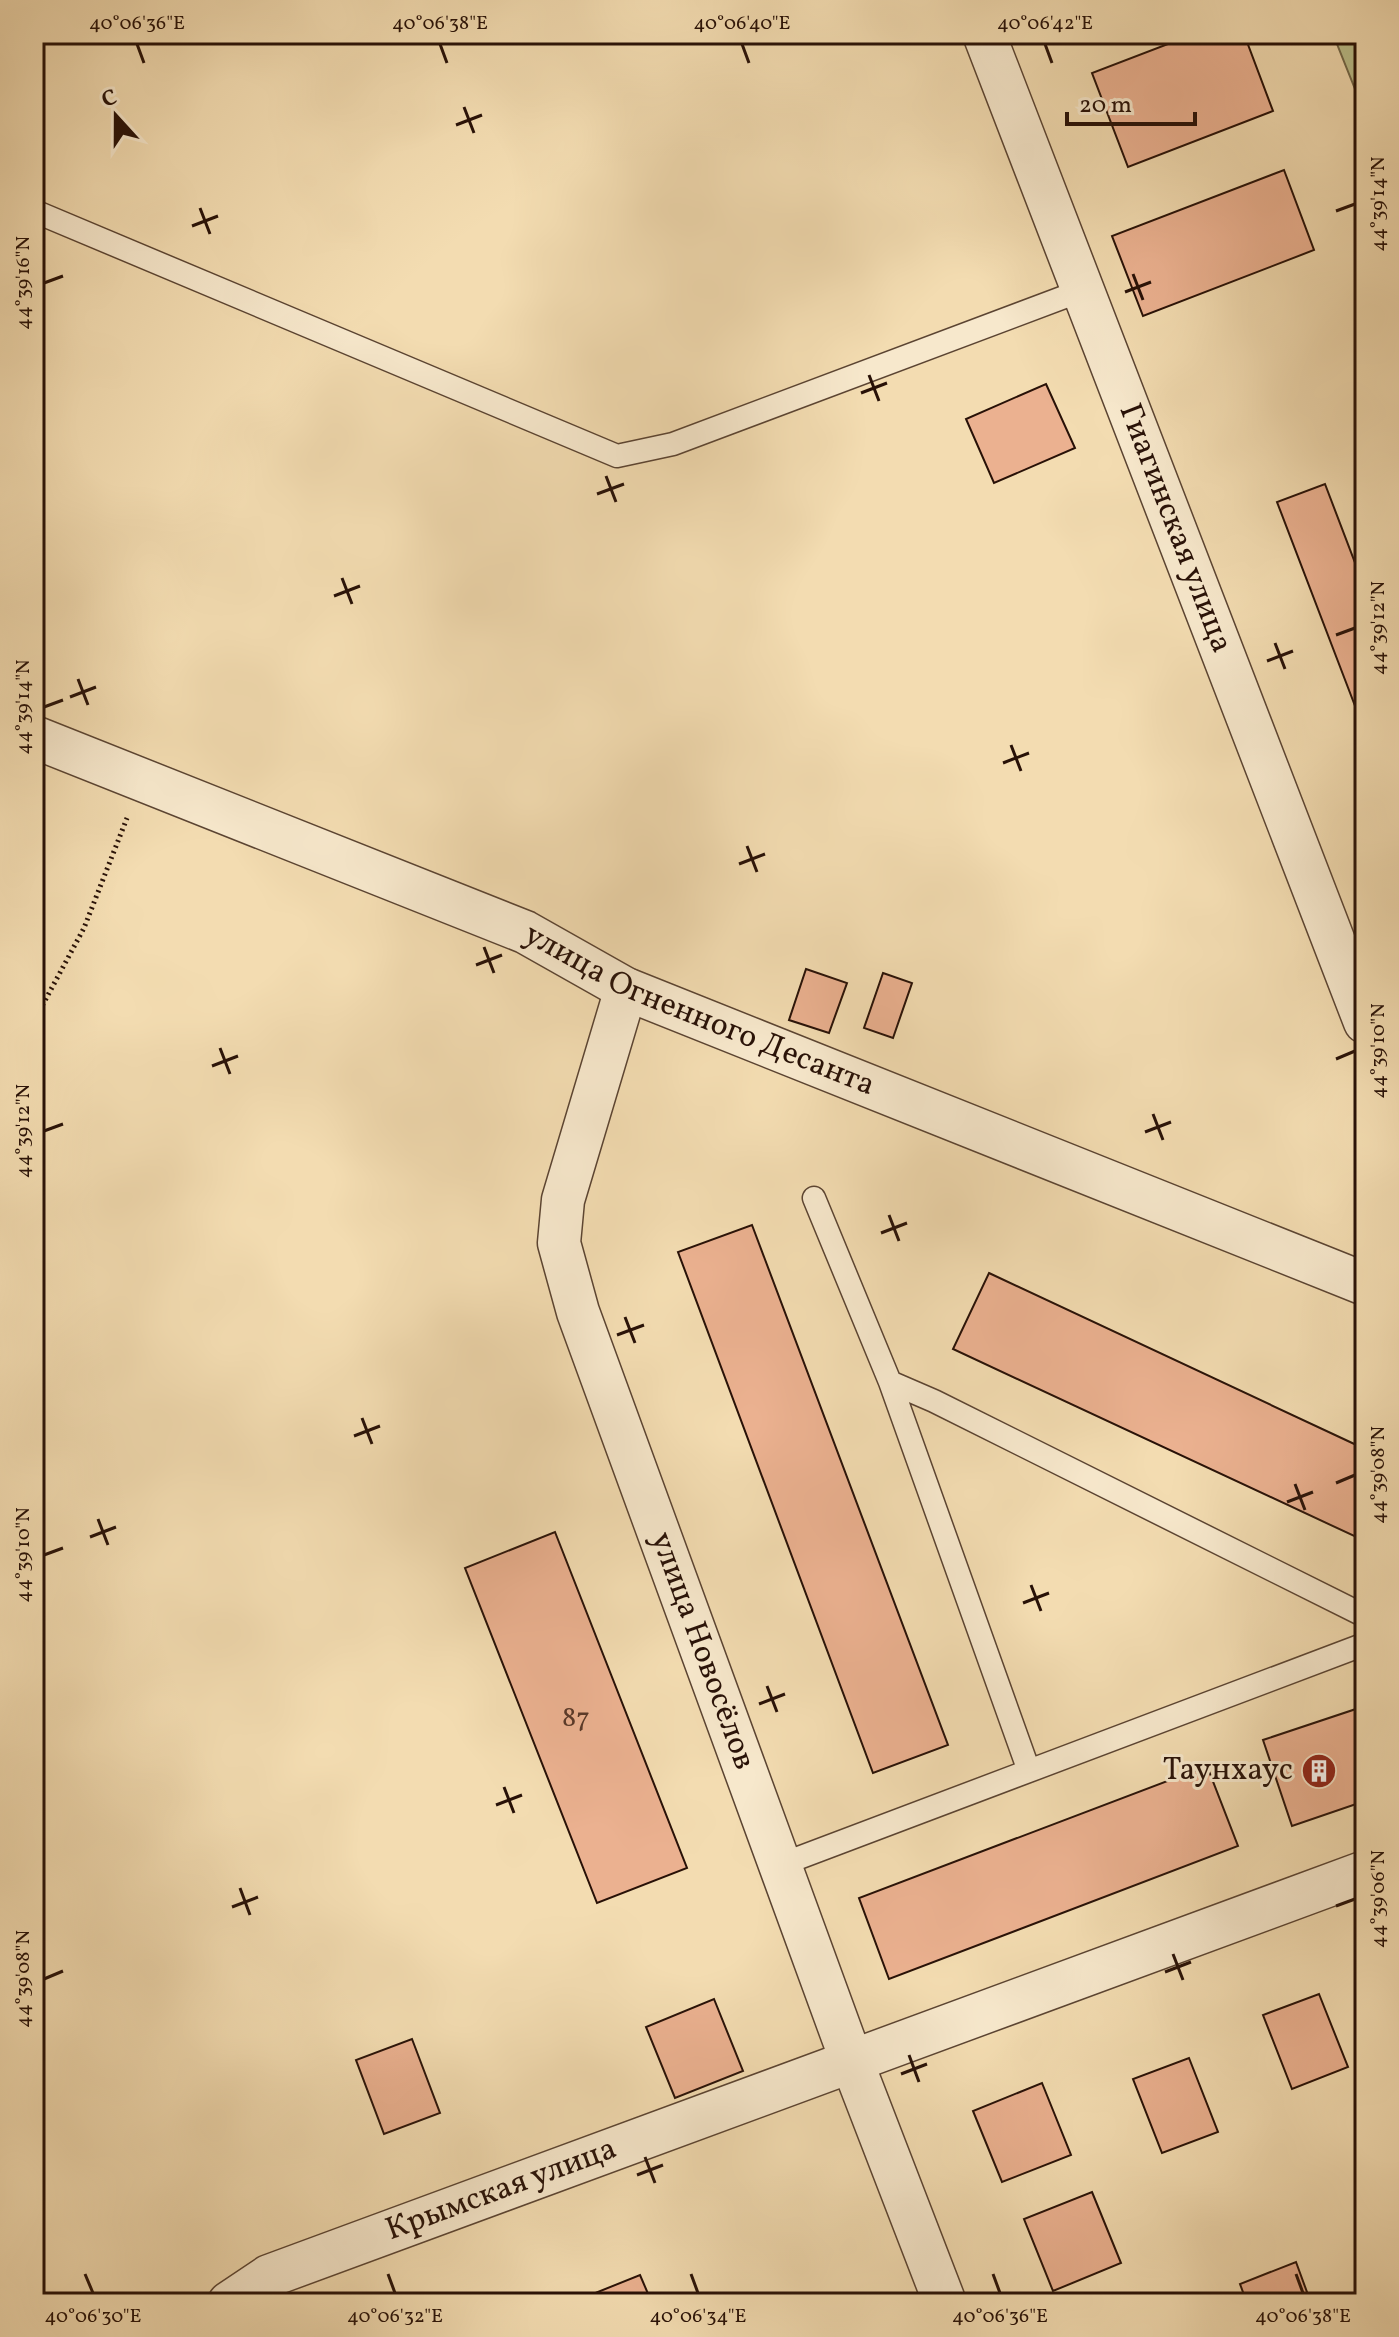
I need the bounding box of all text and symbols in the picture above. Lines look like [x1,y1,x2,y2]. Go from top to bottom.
text: 40°06'36"E [89,10,185,38]
text: 40°06'38"E [392,10,488,38]
text: 40°06'40"E [693,10,791,38]
text: 40°06'42"E [997,10,1093,38]
north arrow [76,76,156,156]
scale bar [1067,76,1195,126]
text: С [98,83,122,117]
text: 20 m [1079,89,1132,123]
text: 44°39'14"N [1365,156,1393,252]
text: 44°39'16"N [10,236,38,330]
street label: Гиагинская улица [1107,398,1243,659]
text: 44°39'12"N [1365,581,1393,675]
text: 44°39'14"N [10,659,38,755]
street label: улица Огненного Десанта [515,914,881,1108]
text: 44°39'10"N [1365,1003,1393,1099]
text: 44°39'12"N [10,1084,38,1178]
text: 44°39'08"N [1365,1426,1393,1524]
text: 44°39'10"N [10,1507,38,1603]
street label: улица Новосёлов [638,1526,765,1776]
house number: 87 [562,1699,590,1738]
place label: Таунхаус [1163,1749,1293,1793]
building icon: Таунхаус [1300,1752,1338,1790]
text: 44°39'06"N [1365,1850,1393,1948]
text: 44°39'08"N [10,1930,38,2028]
street label: Крымская улица [380,2128,623,2253]
text: 40°06'30"E [45,2303,141,2331]
text: 40°06'32"E [347,2303,443,2331]
text: 40°06'34"E [649,2303,747,2331]
text: 40°06'36"E [952,2303,1048,2331]
text: 40°06'38"E [1255,2303,1351,2331]

